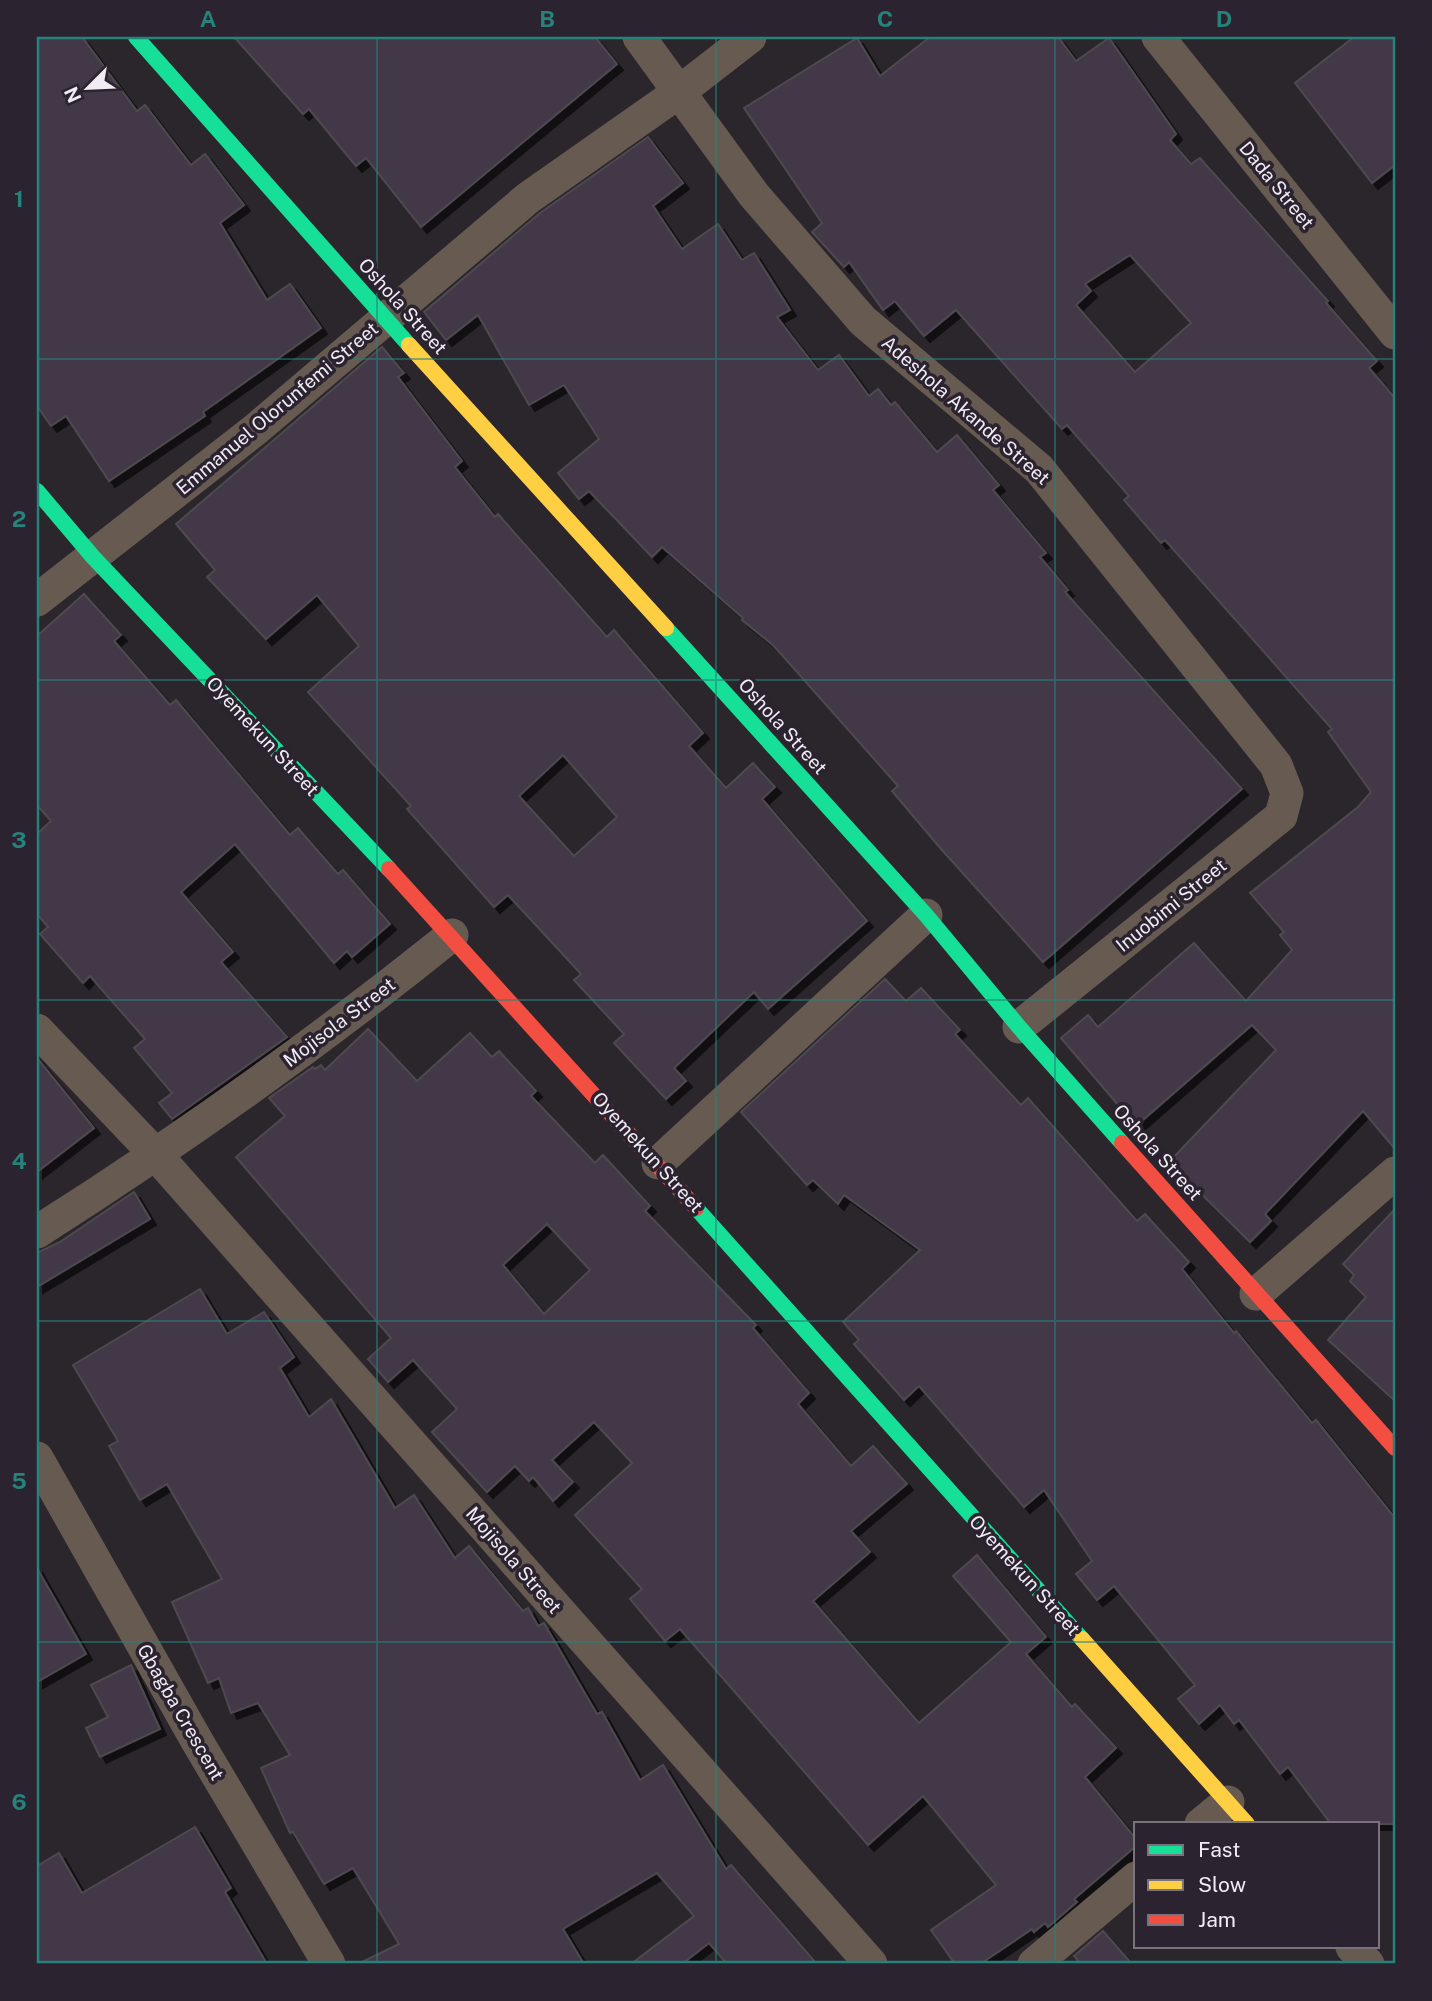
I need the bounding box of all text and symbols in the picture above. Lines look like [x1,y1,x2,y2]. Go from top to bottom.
text: A [200,5,217,32]
text: B [539,5,555,32]
text: C [877,5,893,32]
text: D [1216,5,1232,32]
north arrow [52,52,122,122]
text: N [59,84,86,106]
street label: Dada Street [1235,137,1319,233]
text: 1 [14,185,24,212]
street label: Oshola Street [354,254,452,358]
street label: Emmanuel Olorunfemi Street [172,317,382,499]
street label: Adeshola Akande Street [878,331,1054,489]
text: 2 [12,505,26,532]
street label: Oyemekun Street [202,672,324,800]
street label: Oshola Street [734,674,832,778]
text: 3 [11,826,27,853]
street label: Inuobimi Street [1111,854,1231,956]
street label: Mojisola Street [279,973,399,1071]
street label: Oyemekun Street [588,1087,708,1217]
street label: Oshola Street [1109,1100,1207,1204]
text: 4 [11,1147,27,1174]
text: 5 [11,1467,27,1494]
street label: Mojisola Street [462,1502,566,1618]
street label: Oyemekun Street [965,1510,1085,1640]
street label: Gbagba Crescent [133,1640,229,1784]
text: 6 [11,1788,27,1815]
legend [1134,1822,1380,1948]
text: Fast [1198,1837,1240,1862]
text: Slow [1198,1872,1246,1897]
text: Jam [1198,1907,1236,1932]

